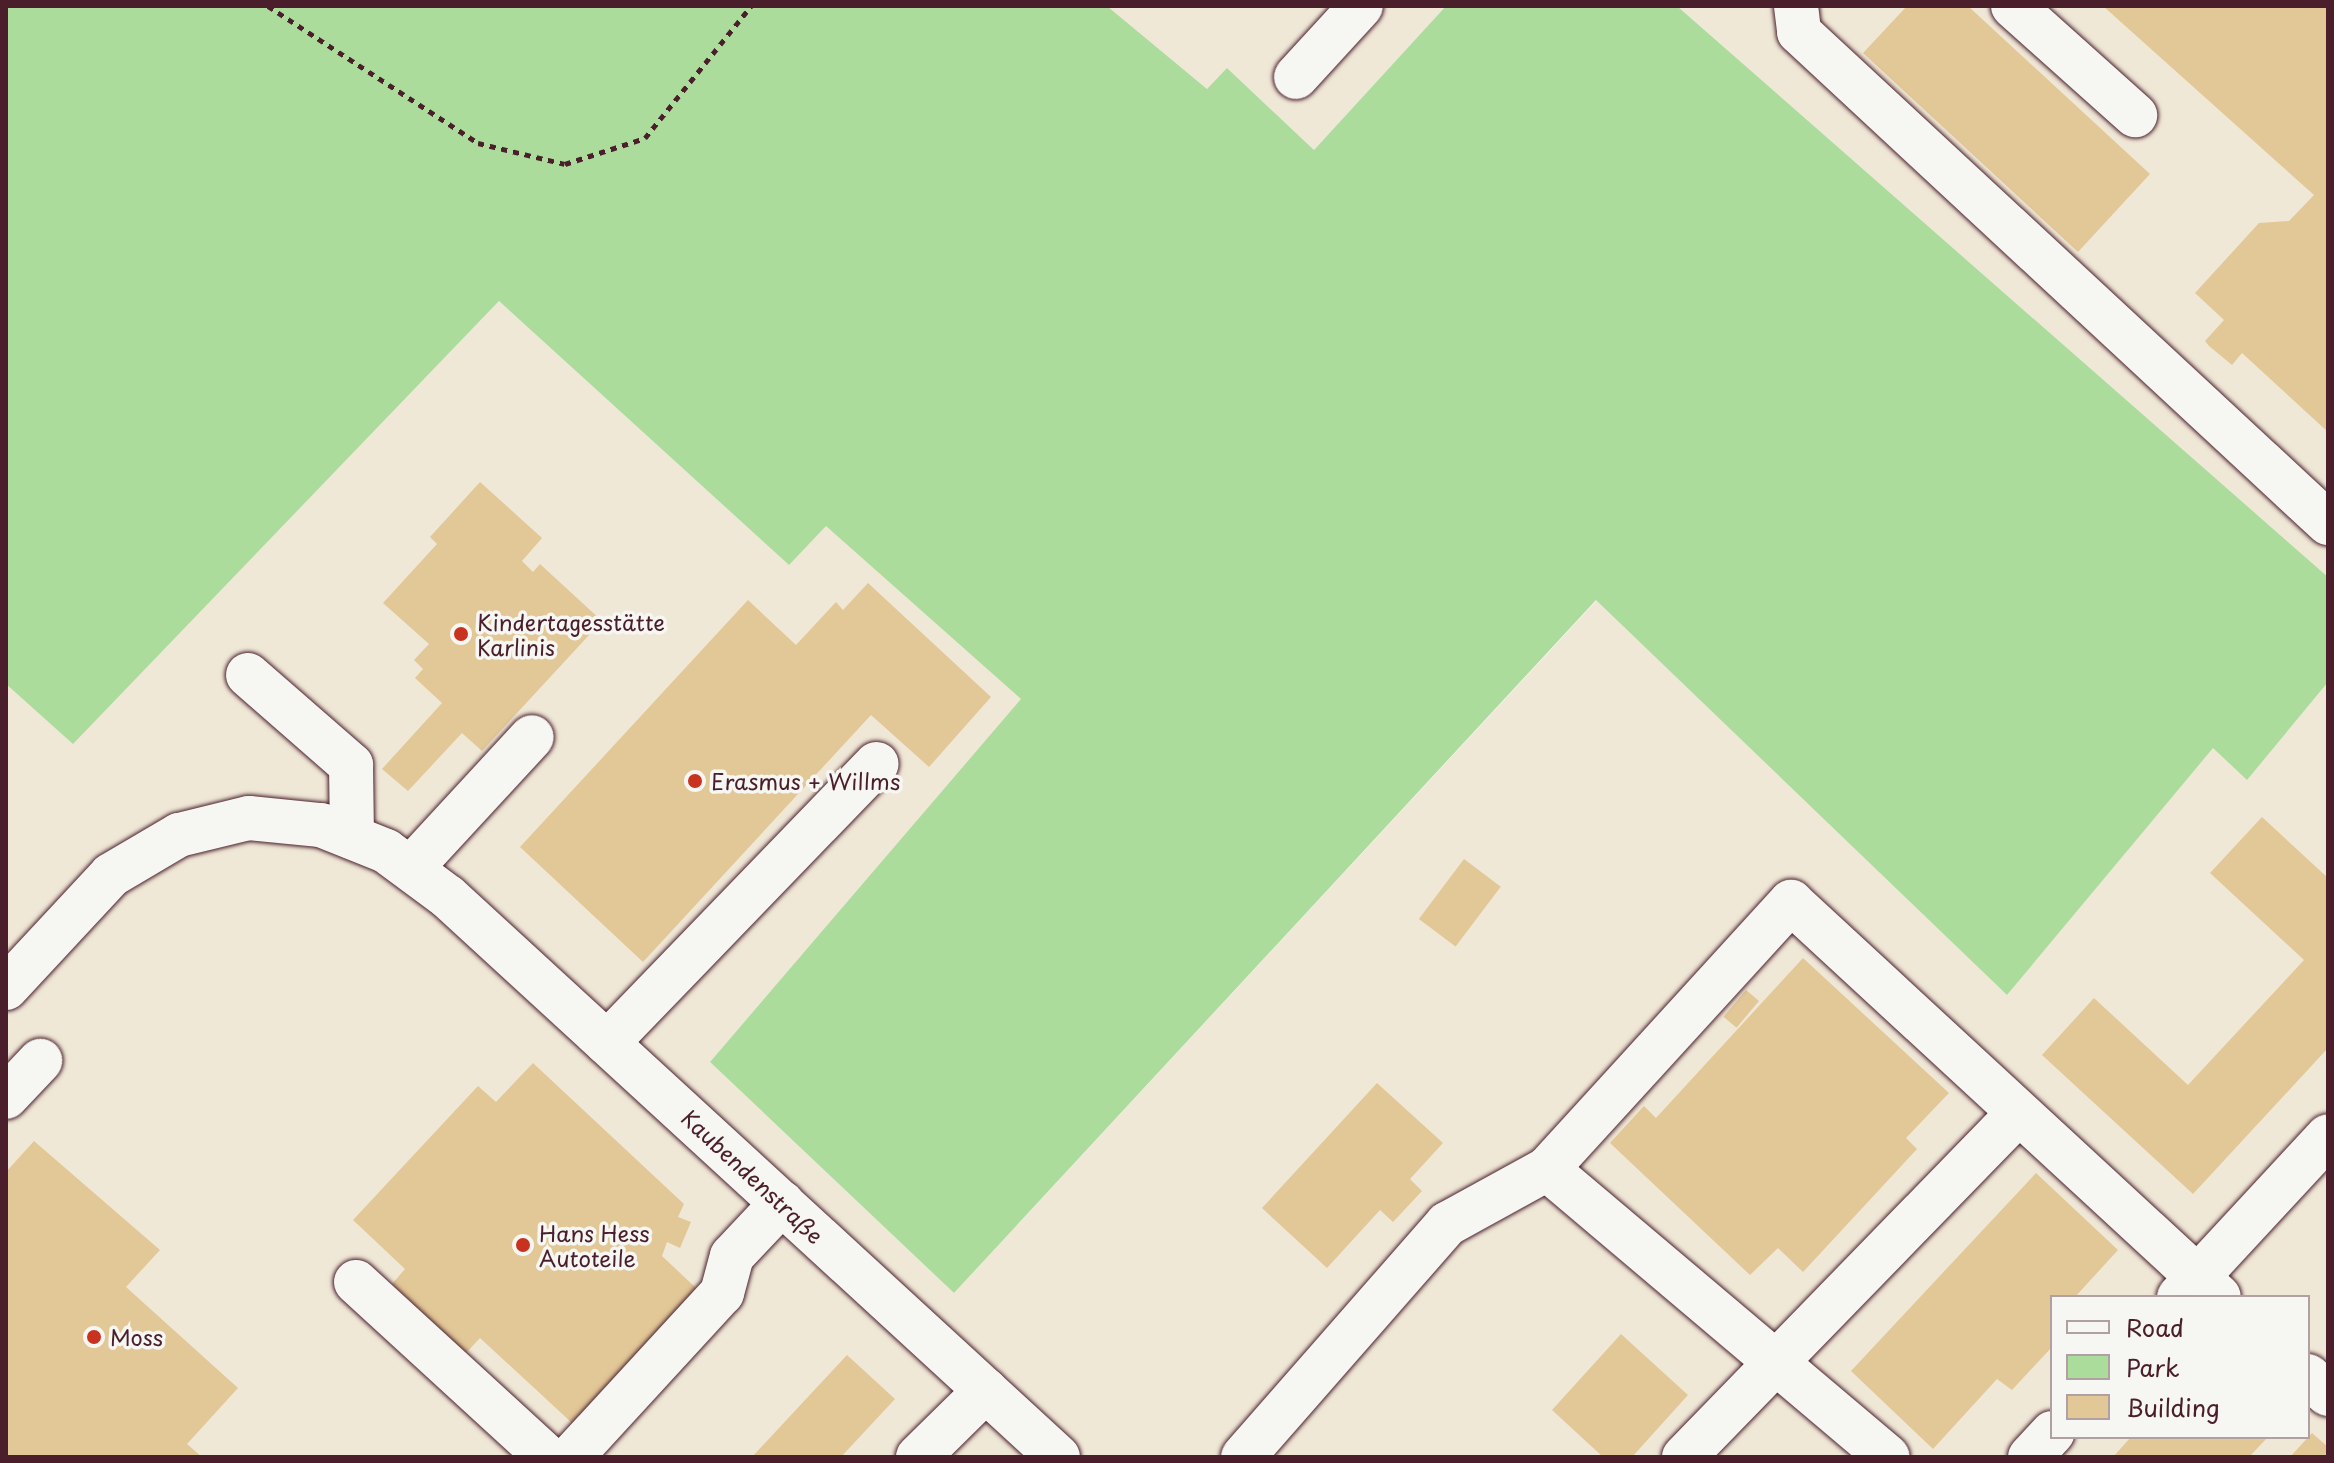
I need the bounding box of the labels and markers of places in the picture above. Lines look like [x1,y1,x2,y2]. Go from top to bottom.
place label: Kindertagesstätte Karlinis [477,608,665,660]
marker: Kindertagesstätte Karlinis [452,625,470,643]
place label: Erasmus + Willms [711,768,901,794]
marker: Erasmus + Willms [686,772,704,790]
place label: Hans Hess Autoteile [539,1219,649,1270]
marker: Hans Hess Autoteile [514,1236,532,1254]
place label: Moss [110,1324,163,1350]
marker: Moss [85,1328,103,1346]

